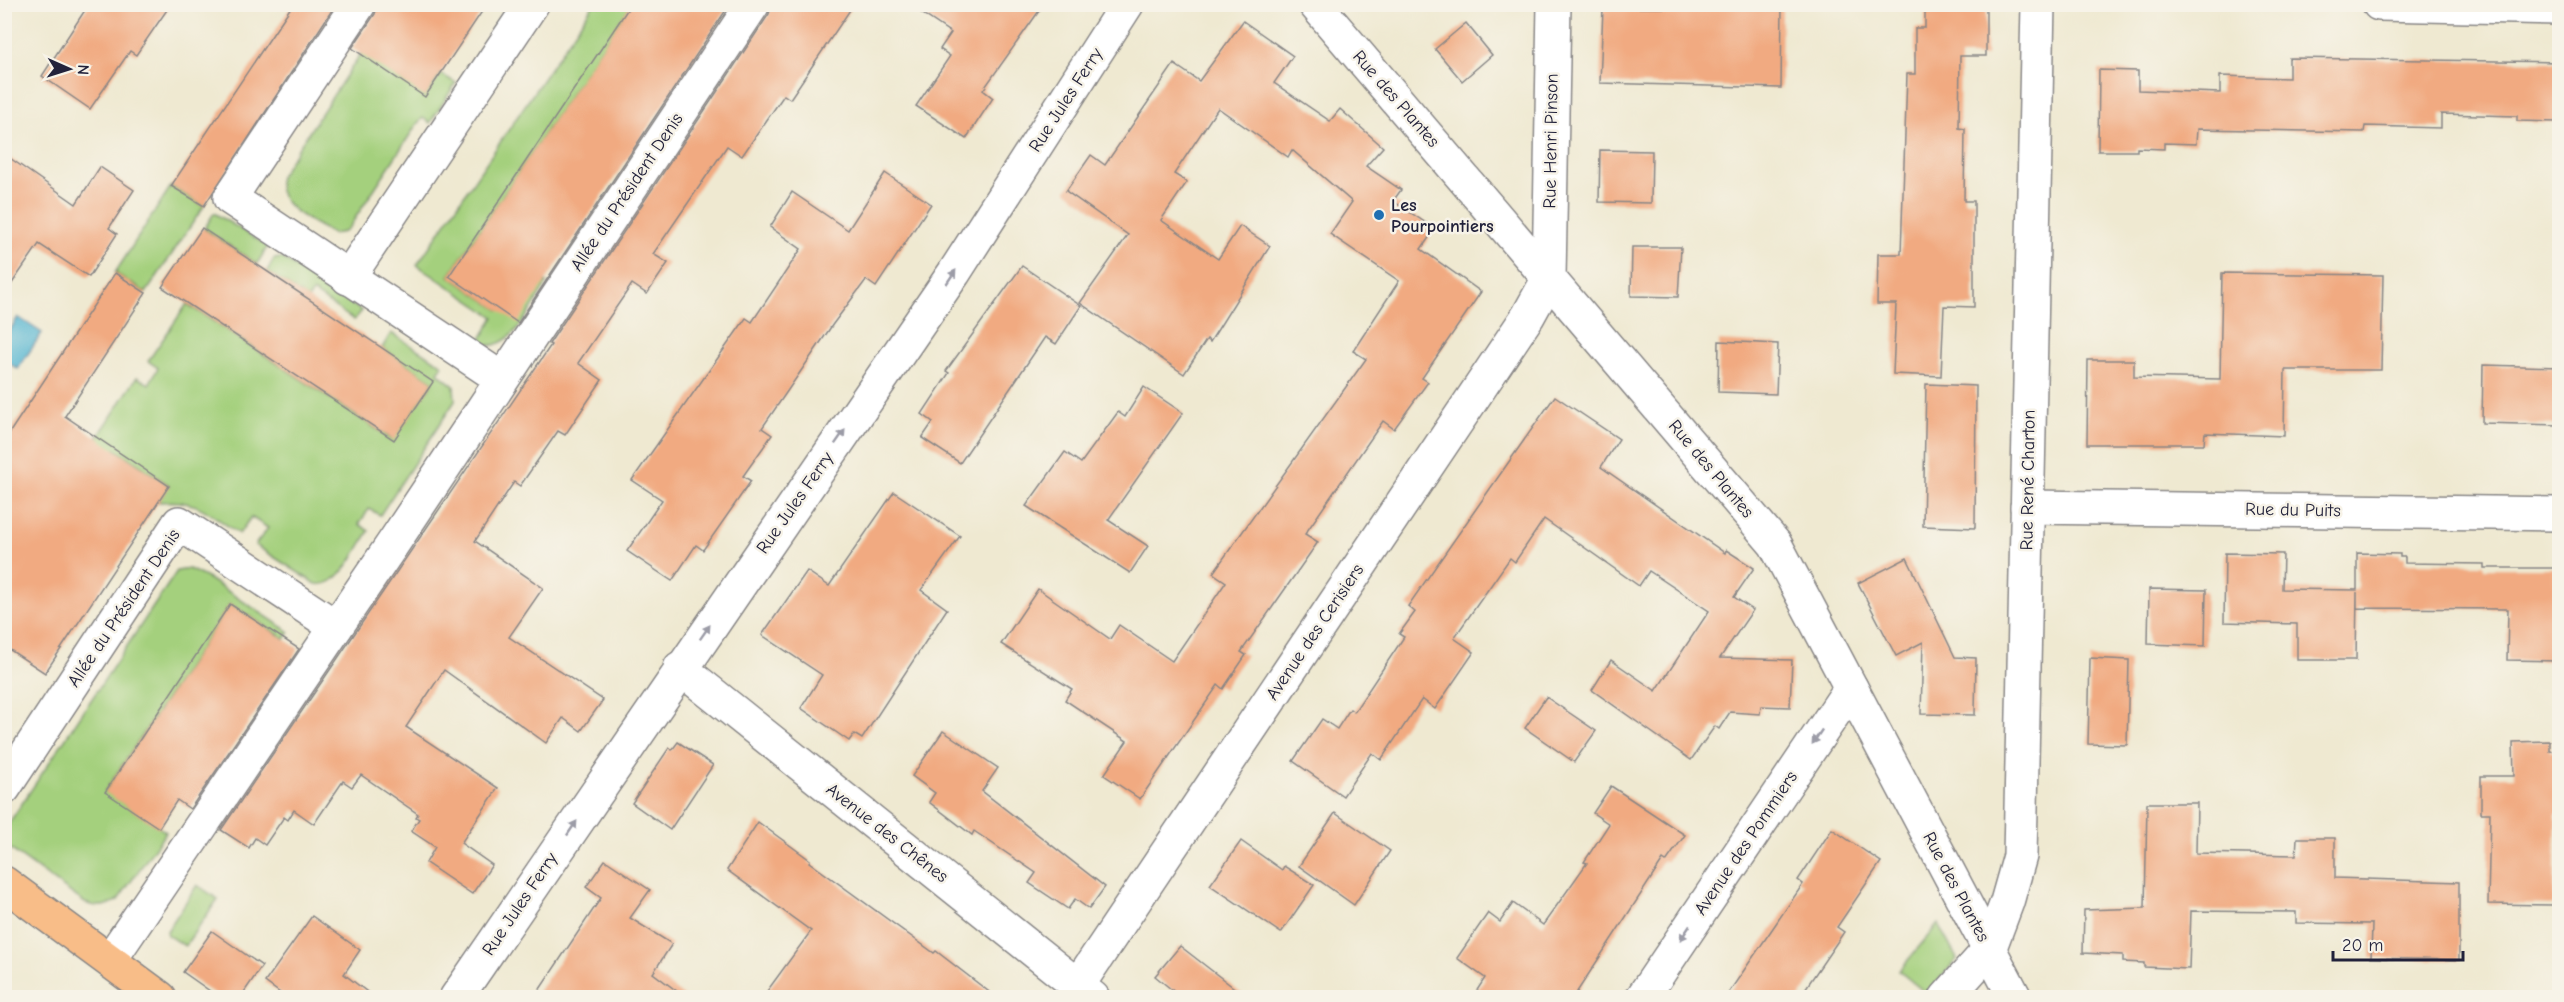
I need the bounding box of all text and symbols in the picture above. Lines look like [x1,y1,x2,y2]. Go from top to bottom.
north arrow [39,39,99,99]
street label: Rue Jules Ferry [1025,43,1108,156]
street label: Rue des Plantes [1348,46,1444,152]
text: N [74,64,92,75]
street label: Rue Henri Pinson [1539,73,1563,209]
street label: Allée du Président Denis [566,109,688,275]
place label: Les Pourpointiers [1391,195,1494,237]
marker: Les Pourpointiers [1372,208,1386,222]
one-way arrow [945,269,957,285]
street label: Rue René Charton [2016,409,2040,551]
street label: Rue des Plantes [1664,416,1758,522]
one-way arrow [834,429,845,445]
street label: Rue Jules Ferry [752,447,838,558]
street label: Rue du Puits [2245,499,2341,521]
street label: Allée du Président Denis [63,525,185,691]
street label: Avenue des Cerisiers [1262,560,1368,704]
one-way arrow [699,624,711,640]
one-way arrow [1812,728,1823,745]
street label: Avenue des Pommiers [1690,767,1802,919]
street label: Avenue des Chênes [822,779,952,887]
one-way arrow [566,820,578,836]
street label: Rue des Plantes [1918,828,1994,946]
street label: Rue Jules Ferry [478,848,563,959]
scale bar [2333,924,2464,962]
one-way arrow [1679,925,1691,941]
text: 20 m [2342,935,2383,956]

